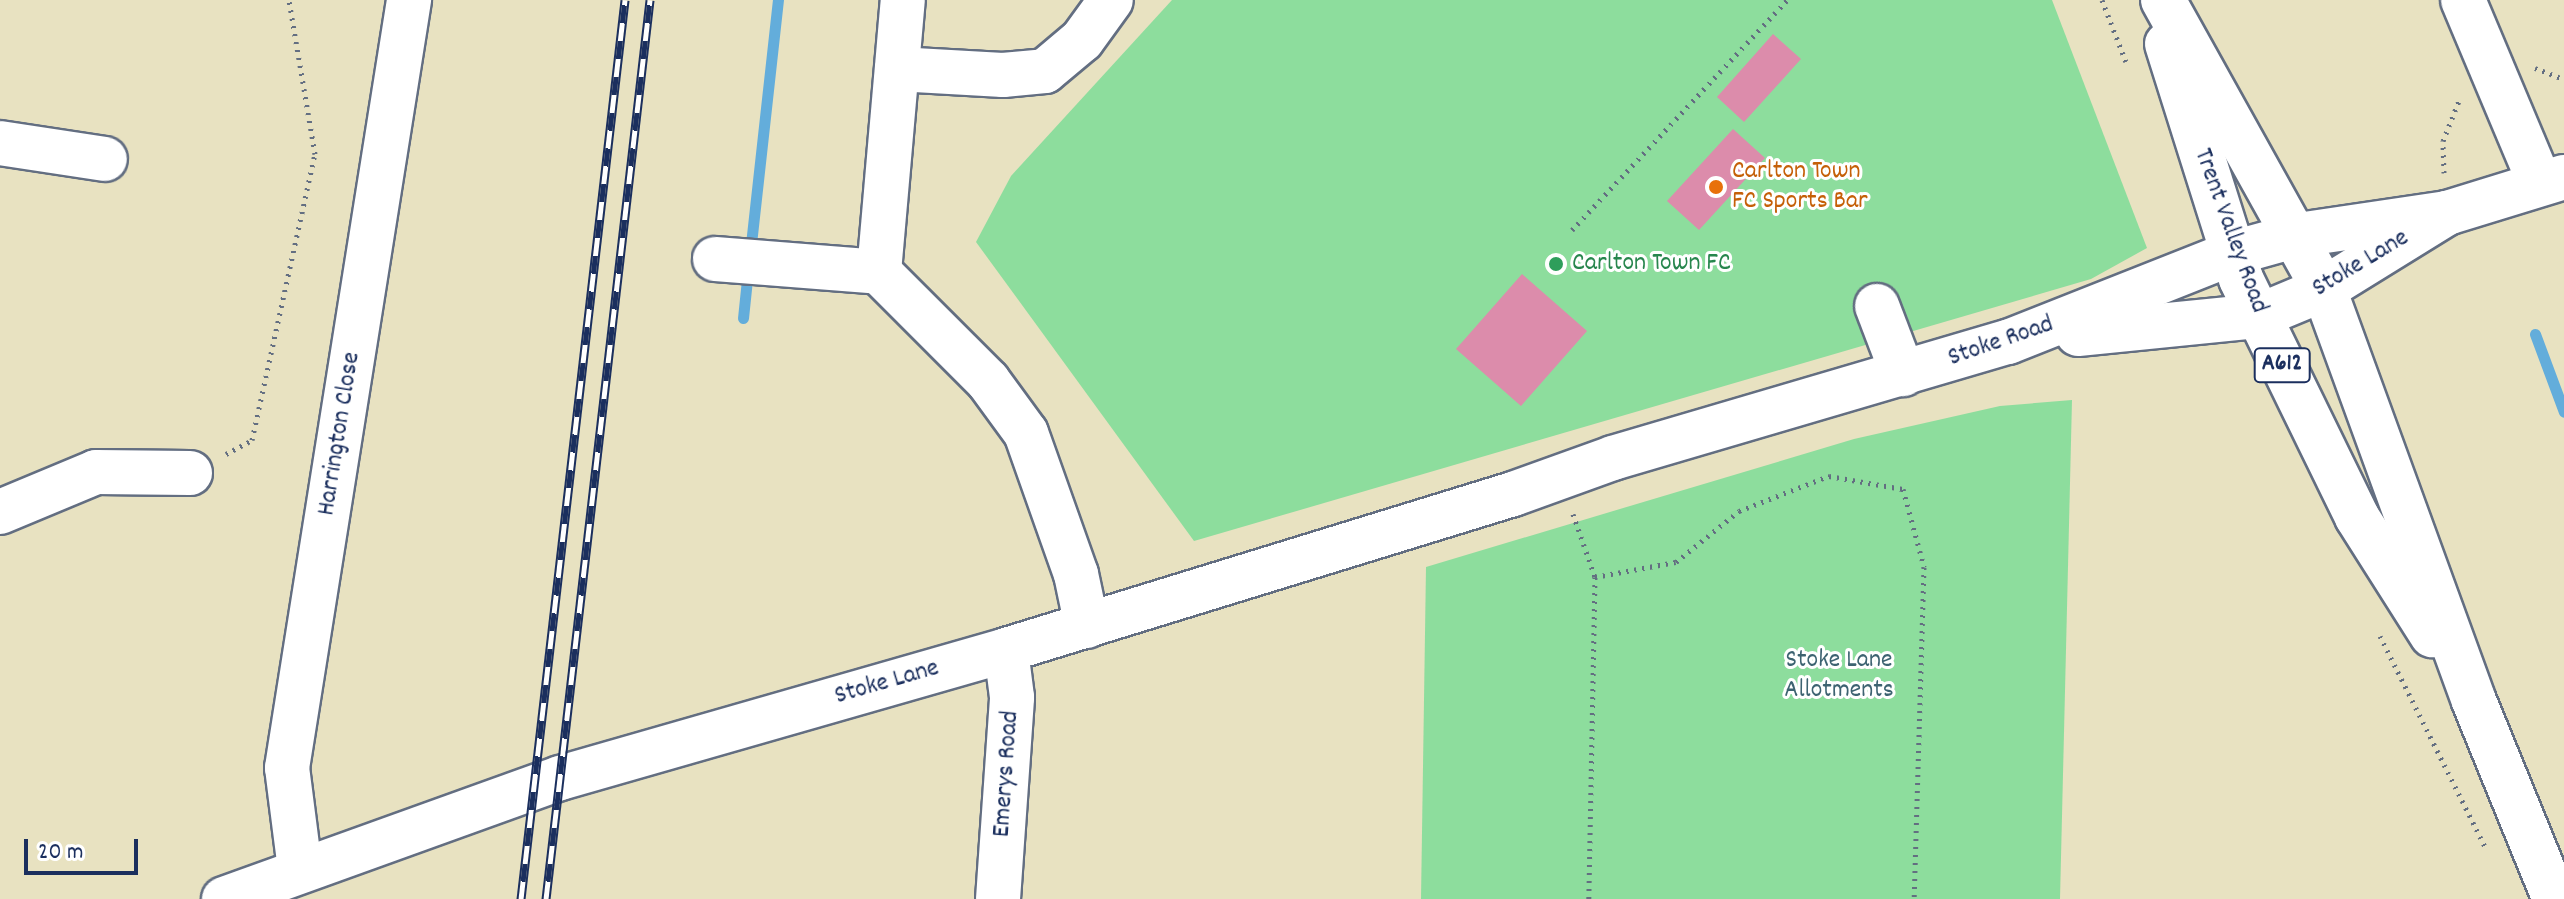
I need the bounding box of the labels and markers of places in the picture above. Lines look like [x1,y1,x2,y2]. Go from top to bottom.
place label: Carlton Town FC Sports Bar [1732,156,1868,218]
marker: Carlton Town FC Sports Bar [1707,178,1725,196]
place label: Carlton Town FC [1572,248,1731,280]
marker: Carlton Town FC [1547,255,1565,273]

